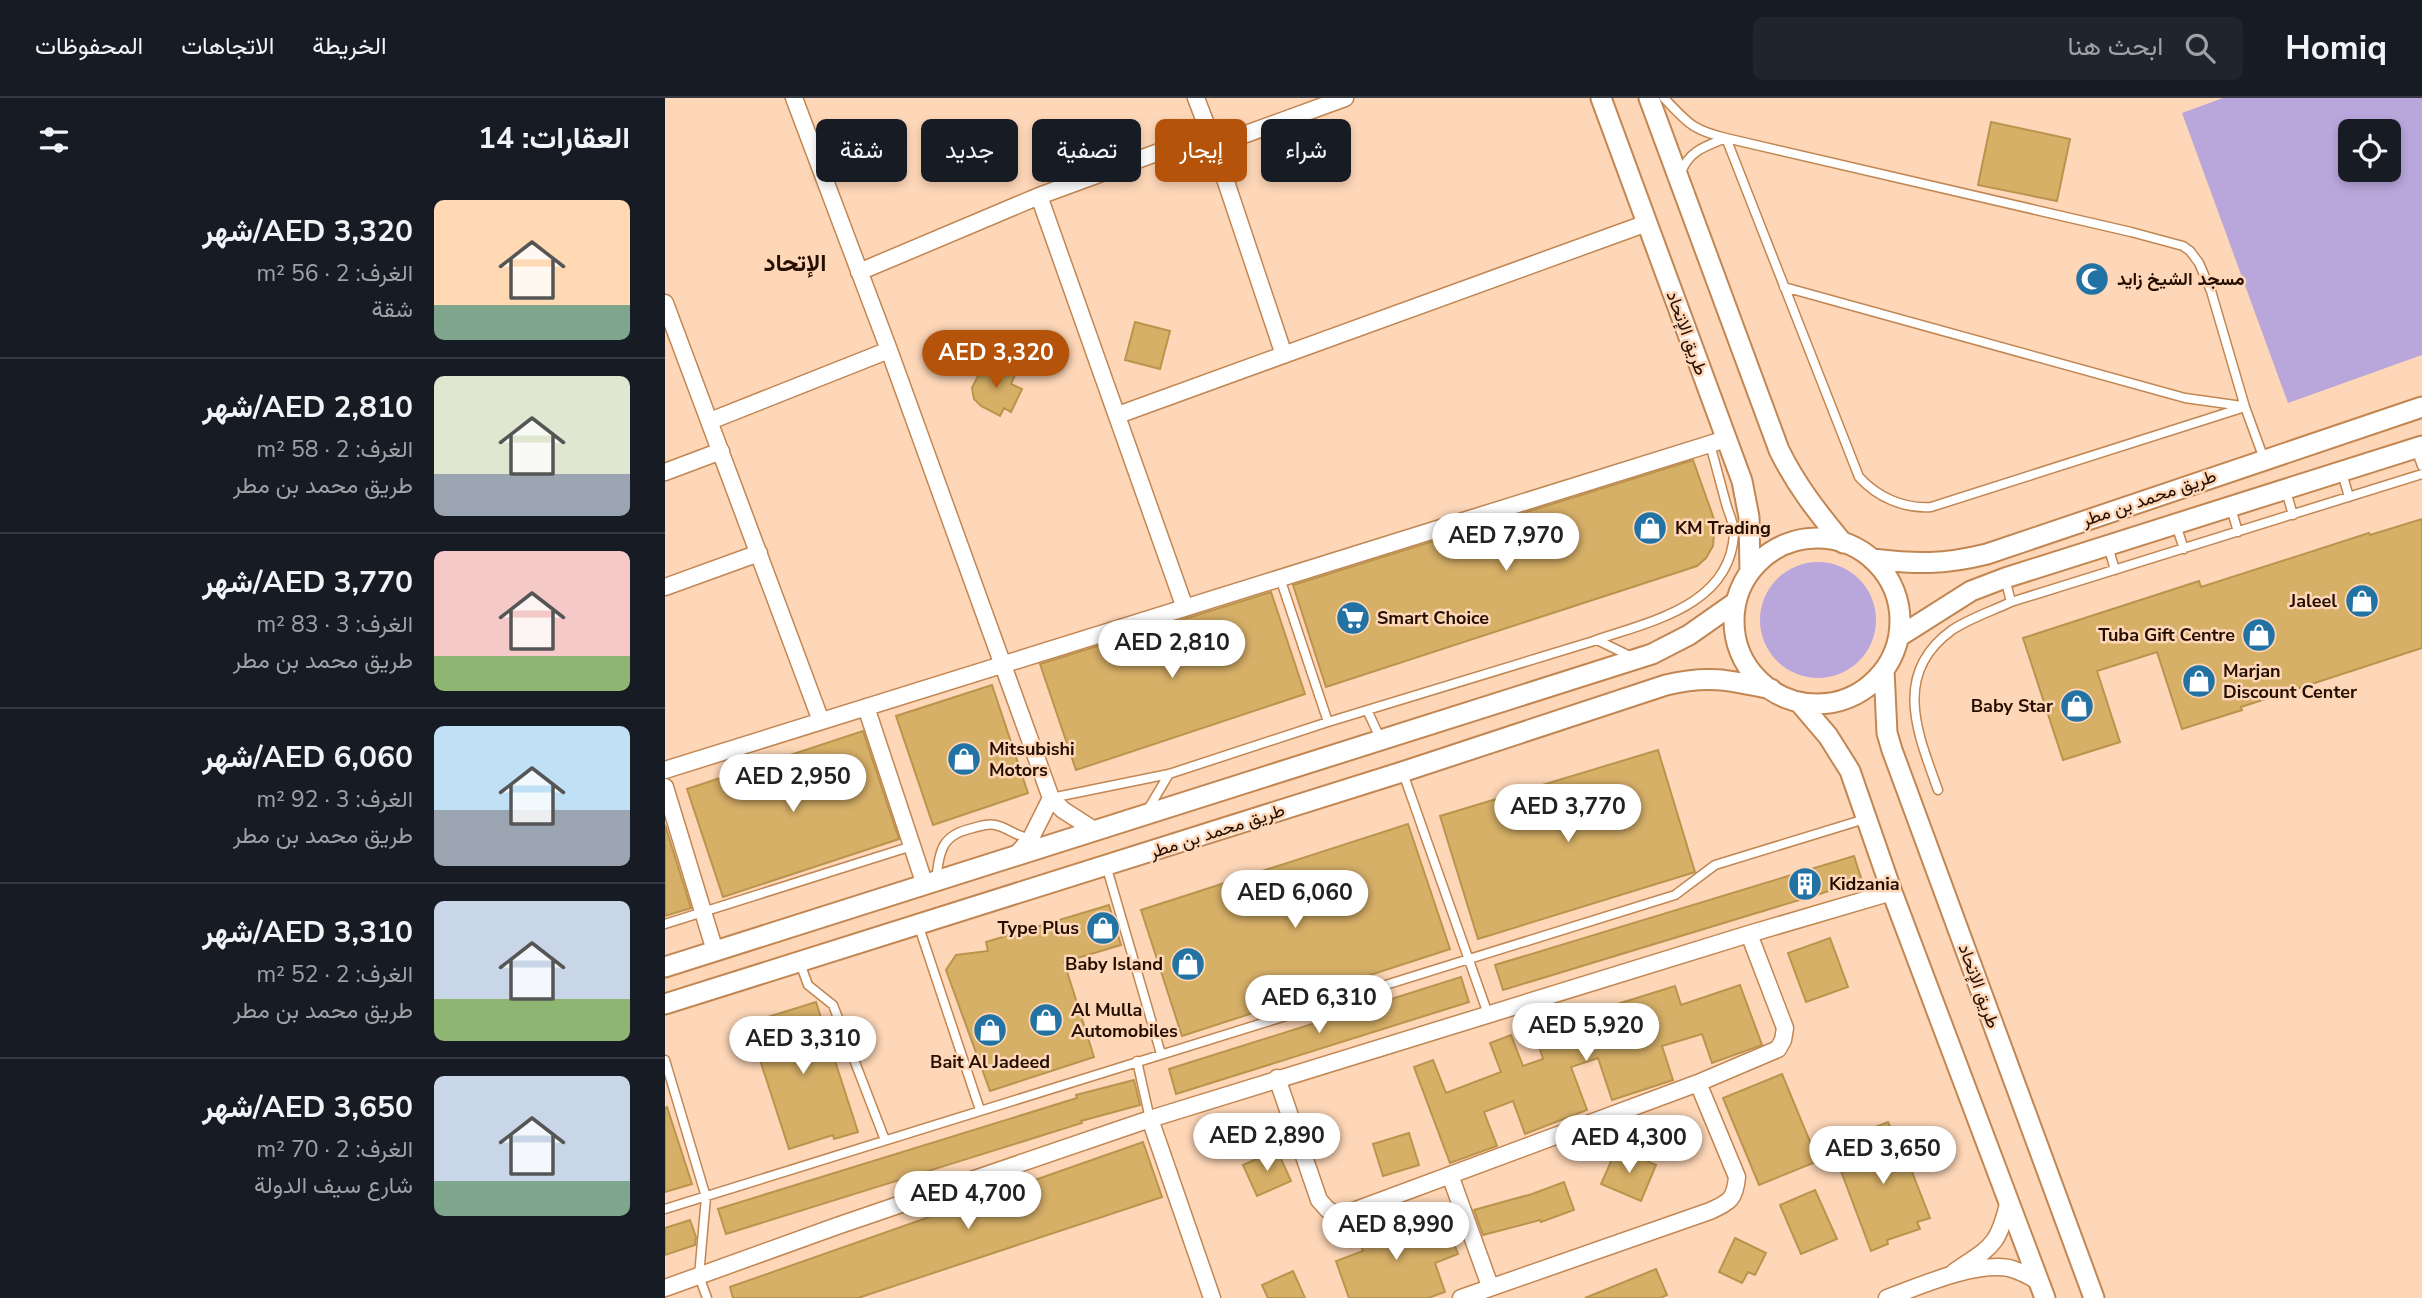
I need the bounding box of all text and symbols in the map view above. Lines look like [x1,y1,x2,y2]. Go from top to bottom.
search box [1753,17,2243,80]
text: Homiq [2285,26,2387,71]
text: ابحث هنا [2067,29,2163,64]
icon: search [2181,29,2219,67]
text: المحفوظات [35,30,143,62]
text: الاتجاهات [181,30,274,62]
text: الخريطة [312,30,387,62]
text: العقارات: 14 [478,118,630,159]
chip: شقة [816,119,907,182]
chip: جديد [921,119,1018,182]
chip: تصفية [1032,119,1141,182]
chip: إيجار [1155,119,1247,182]
chip: شراء [1261,119,1351,182]
map controls [2338,119,2401,182]
button: locate [2338,119,2401,182]
icon: filters [35,121,73,159]
text: AED 3,320/شهر [202,211,413,252]
icon: home [490,228,574,312]
district label: اﻹتحاد [764,247,826,279]
text: الغرف: 2 · 56 m² [257,258,413,289]
mosque icon: مسجد الشيخ زايد [2073,260,2111,298]
place label: مسجد الشيخ زايد [2117,267,2245,291]
street label: طريق اﻹتحاد [1661,287,1713,379]
text: شقة [371,294,413,325]
pin: AED 3,320 [916,330,1076,390]
text: AED 3,320 [938,337,1054,368]
text: AED 2,810/شهر [202,387,413,428]
icon: home [490,404,574,488]
text: الغرف: 2 · 58 m² [257,434,413,465]
street label: طريق محمد بن مطر [2078,464,2219,533]
text: طريق محمد بن مطر [233,470,413,501]
shop icon: KM Trading [1631,509,1669,547]
pin: AED 7,970 [1426,514,1586,573]
place label: KM Trading [1675,516,1771,540]
text: AED 7,970 [1448,520,1564,551]
text: AED 3,770/شهر [202,562,413,603]
icon: home [490,579,574,663]
shop icon: Jaleel [2343,582,2381,620]
place label: Jaleel [2289,589,2337,613]
supermarket icon: Smart Choice [1334,599,1372,637]
place label: Smart Choice [1377,606,1489,630]
text: الغرف: 3 · 83 m² [257,609,413,640]
shop icon: Tuba Gift Centre [2240,616,2278,654]
pin: AED 2,810 [1092,620,1252,680]
place label: Tuba Gift Centre [2098,623,2235,647]
text: AED 2,810 [1114,627,1230,658]
text: طريق محمد بن مطر [233,645,413,676]
place label: Marjan Discount Center [2223,659,2357,704]
shop icon: Marjan Discount Center [2180,662,2218,700]
shop icon: Baby Star [2058,687,2096,725]
place label: Baby Star [1971,694,2053,718]
text: AED 6,060/شهر [202,737,413,778]
place label: Mitsubishi Motors [989,737,1075,782]
shop icon: Mitsubishi Motors [945,740,983,778]
icon: home [490,754,574,838]
pin: AED 2,950 [713,754,873,814]
text: AED 2,950 [735,761,851,792]
text: الغرف: 3 · 92 m² [257,784,413,815]
pin: AED 3,770 [1488,784,1648,844]
text: AED 3,770 [1510,791,1626,822]
street label: طريق محمد بن مطر [1145,798,1288,864]
text: طريق محمد بن مطر [233,820,413,851]
building icon: Kidzania [1786,865,1824,903]
pin: AED 6,060 [1215,870,1375,930]
place label: Kidzania [1829,872,1900,896]
text: AED 6,060 [1237,877,1353,908]
shop icon: Type Plus [1084,909,1122,947]
text: AED 3,310/شهر [202,912,413,953]
place label: Type Plus [997,916,1079,940]
icon: home [490,929,574,1013]
street label: طريق اﻹتحاد [1953,940,2005,1032]
shop icon: Baby Island [1169,945,1207,983]
place label: Baby Island [1065,952,1163,976]
text: الغرف: 2 · 52 m² [257,959,413,990]
pin: AED 6,310 [1239,976,1399,1035]
text: AED 6,310 [1261,982,1377,1013]
text: طريق محمد بن مطر [233,995,413,1026]
place label: Al Mulla Automobiles [1071,998,1178,1043]
shop icon: Al Mulla Automobiles [1027,1001,1065,1039]
pin: AED 5,920 [1506,1004,1666,1063]
text: AED 5,920 [1528,1010,1644,1041]
shop icon: Bait Al Jadeed [971,1011,1009,1049]
pin: AED 3,310 [723,1016,883,1076]
text: AED 3,310 [745,1023,861,1054]
place label: Bait Al Jadeed [930,1050,1050,1074]
text: AED 3,650/شهر [202,1087,413,1128]
icon: home [490,1104,574,1188]
pin: AED 2,890 [1187,1114,1347,1173]
pin: AED 4,300 [1549,1116,1709,1175]
text: AED 2,890 [1209,1120,1325,1151]
text: AED 4,300 [1571,1122,1687,1153]
pin: AED 3,650 [1803,1126,1963,1186]
text: AED 3,650 [1825,1133,1941,1164]
text: الغرف: 2 · 70 m² [257,1134,413,1165]
text: شارع سيف الدولة [254,1170,413,1201]
pin: AED 4,700 [888,1172,1048,1231]
text: AED 4,700 [910,1178,1026,1209]
pin: AED 8,990 [1316,1202,1476,1262]
text: AED 8,990 [1338,1209,1454,1240]

